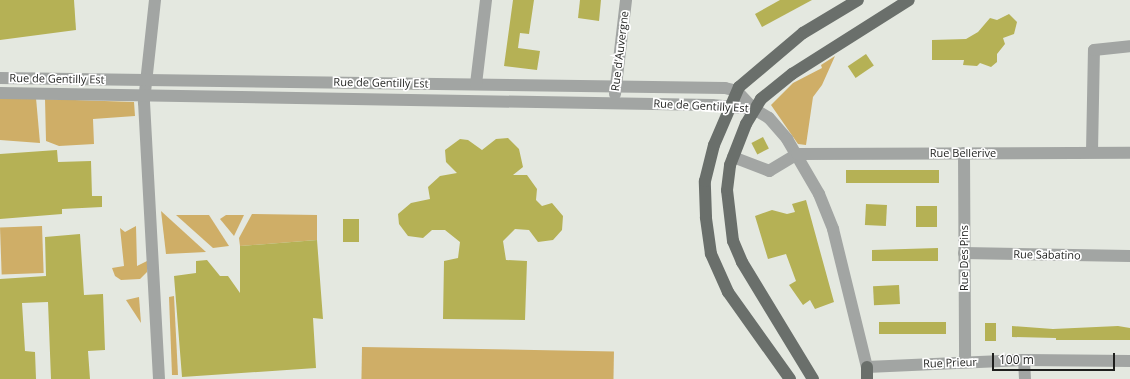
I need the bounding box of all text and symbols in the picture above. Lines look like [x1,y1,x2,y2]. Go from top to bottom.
street label: Rue d'Auvergne [609,10,631,92]
street label: Rue de Gentilly Est [9,72,105,86]
street label: Rue de Gentilly Est [333,76,429,90]
street label: Rue de Gentilly Est [653,97,749,115]
street label: Rue Bellerive [930,146,996,160]
street label: Rue Des Pins [957,225,971,291]
street label: Rue Sabatino [1013,248,1081,262]
scale bar [994,345,1117,371]
text: 100 m [999,351,1034,368]
street label: Rue Prieur [923,355,977,371]

